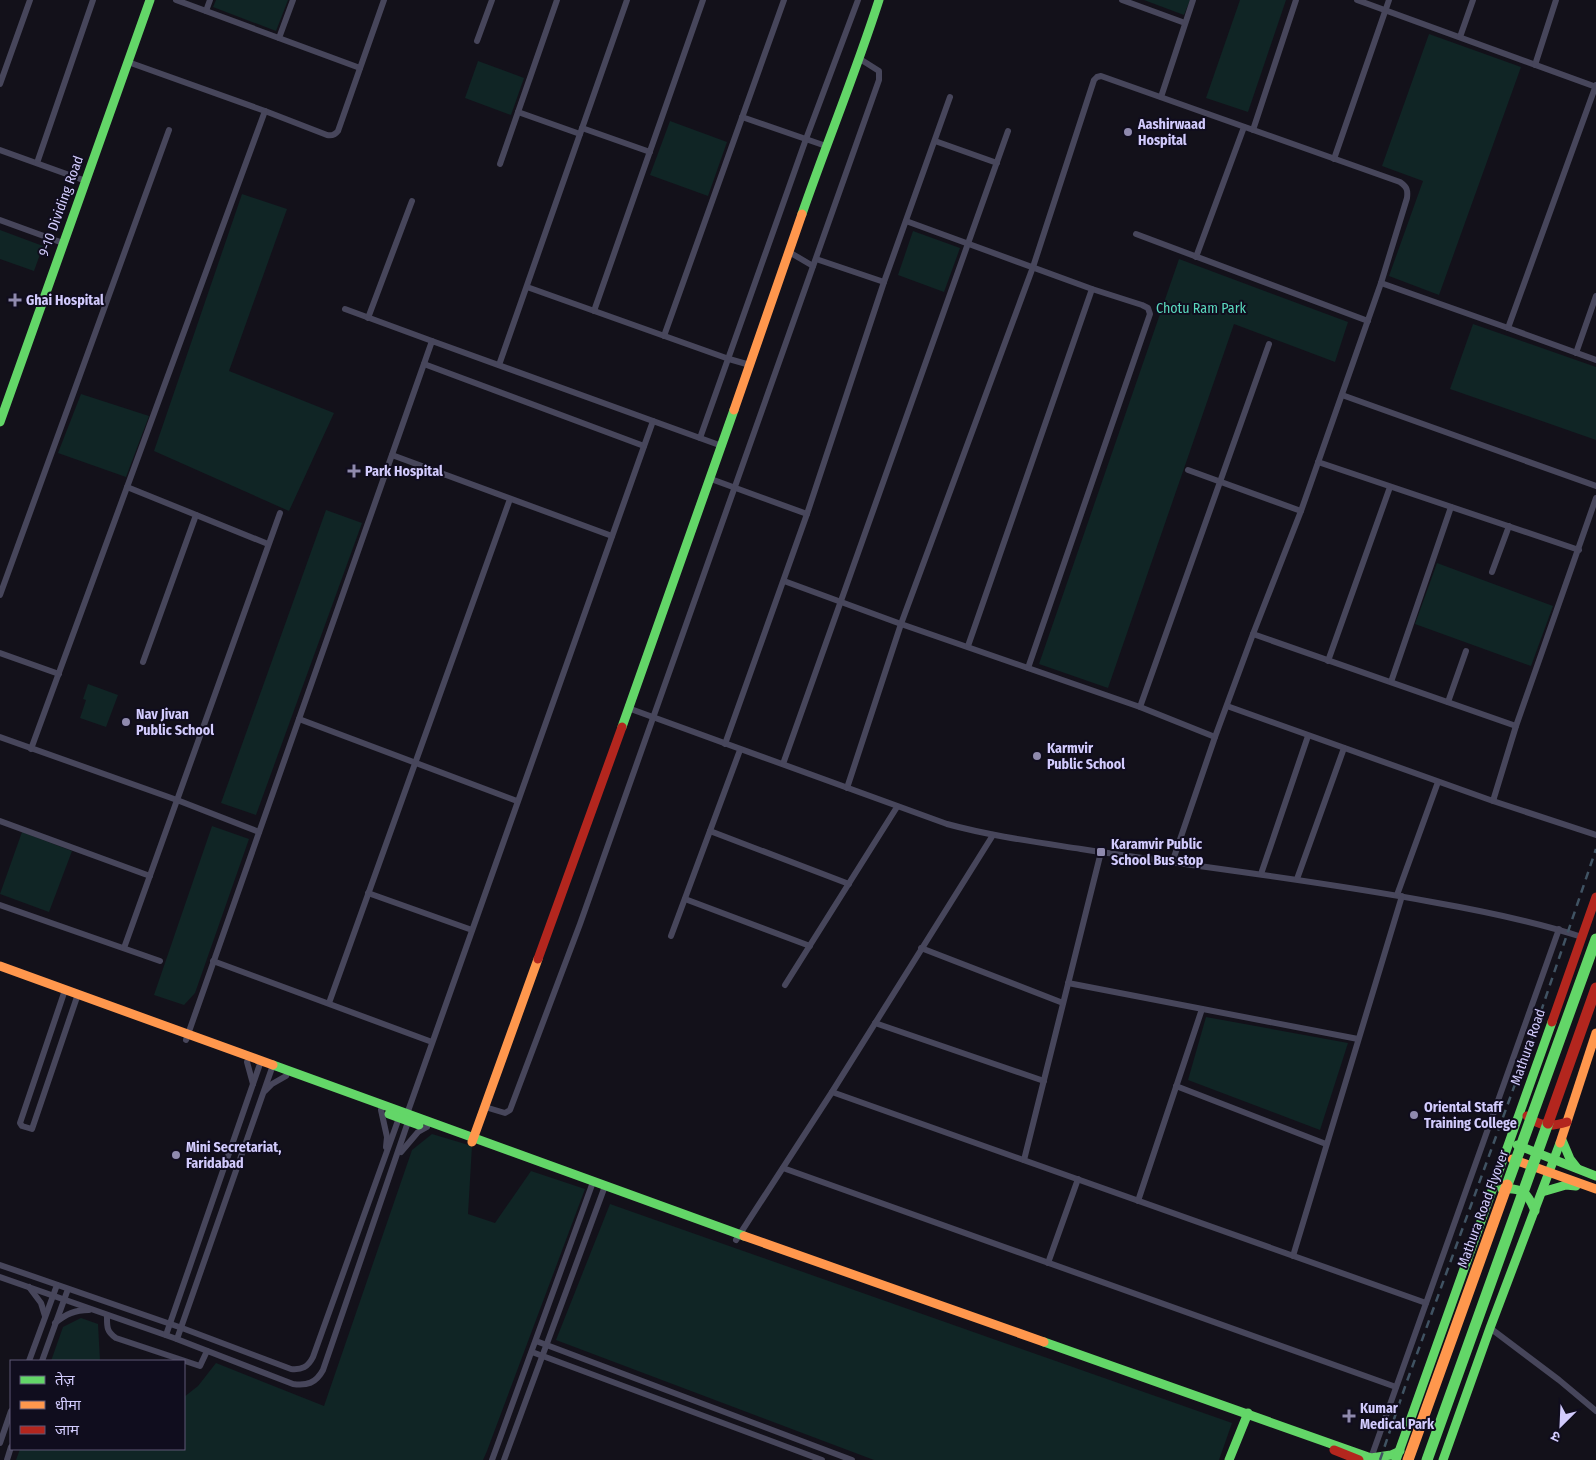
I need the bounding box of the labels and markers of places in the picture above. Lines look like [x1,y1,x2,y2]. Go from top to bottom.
place label: Aashirwaad Hospital [1137,116,1206,149]
marker: Aashirwaad Hospital [1122,126,1134,138]
place label: Ghai Hospital [26,292,104,309]
marker: Ghai Hospital [8,293,22,307]
place label: Park Hospital [365,463,443,480]
marker: Park Hospital [347,464,361,478]
place label: Nav Jivan Public School [136,706,214,739]
marker: Nav Jivan Public School [120,716,132,728]
place label: Karmvir Public School [1047,740,1125,773]
marker: Karmvir Public School [1031,750,1043,762]
place label: Karamvir Public School Bus stop [1111,836,1204,869]
marker: Karamvir Public School Bus stop [1095,846,1107,858]
place label: Oriental Staff Training College [1424,1099,1517,1132]
marker: Oriental Staff Training College [1408,1109,1420,1121]
place label: Mini Secretariat, Faridabad [186,1139,282,1172]
marker: Mini Secretariat, Faridabad [170,1149,182,1161]
place label: Kumar Medical Park [1360,1400,1435,1433]
marker: Kumar Medical Park [1342,1409,1356,1423]

